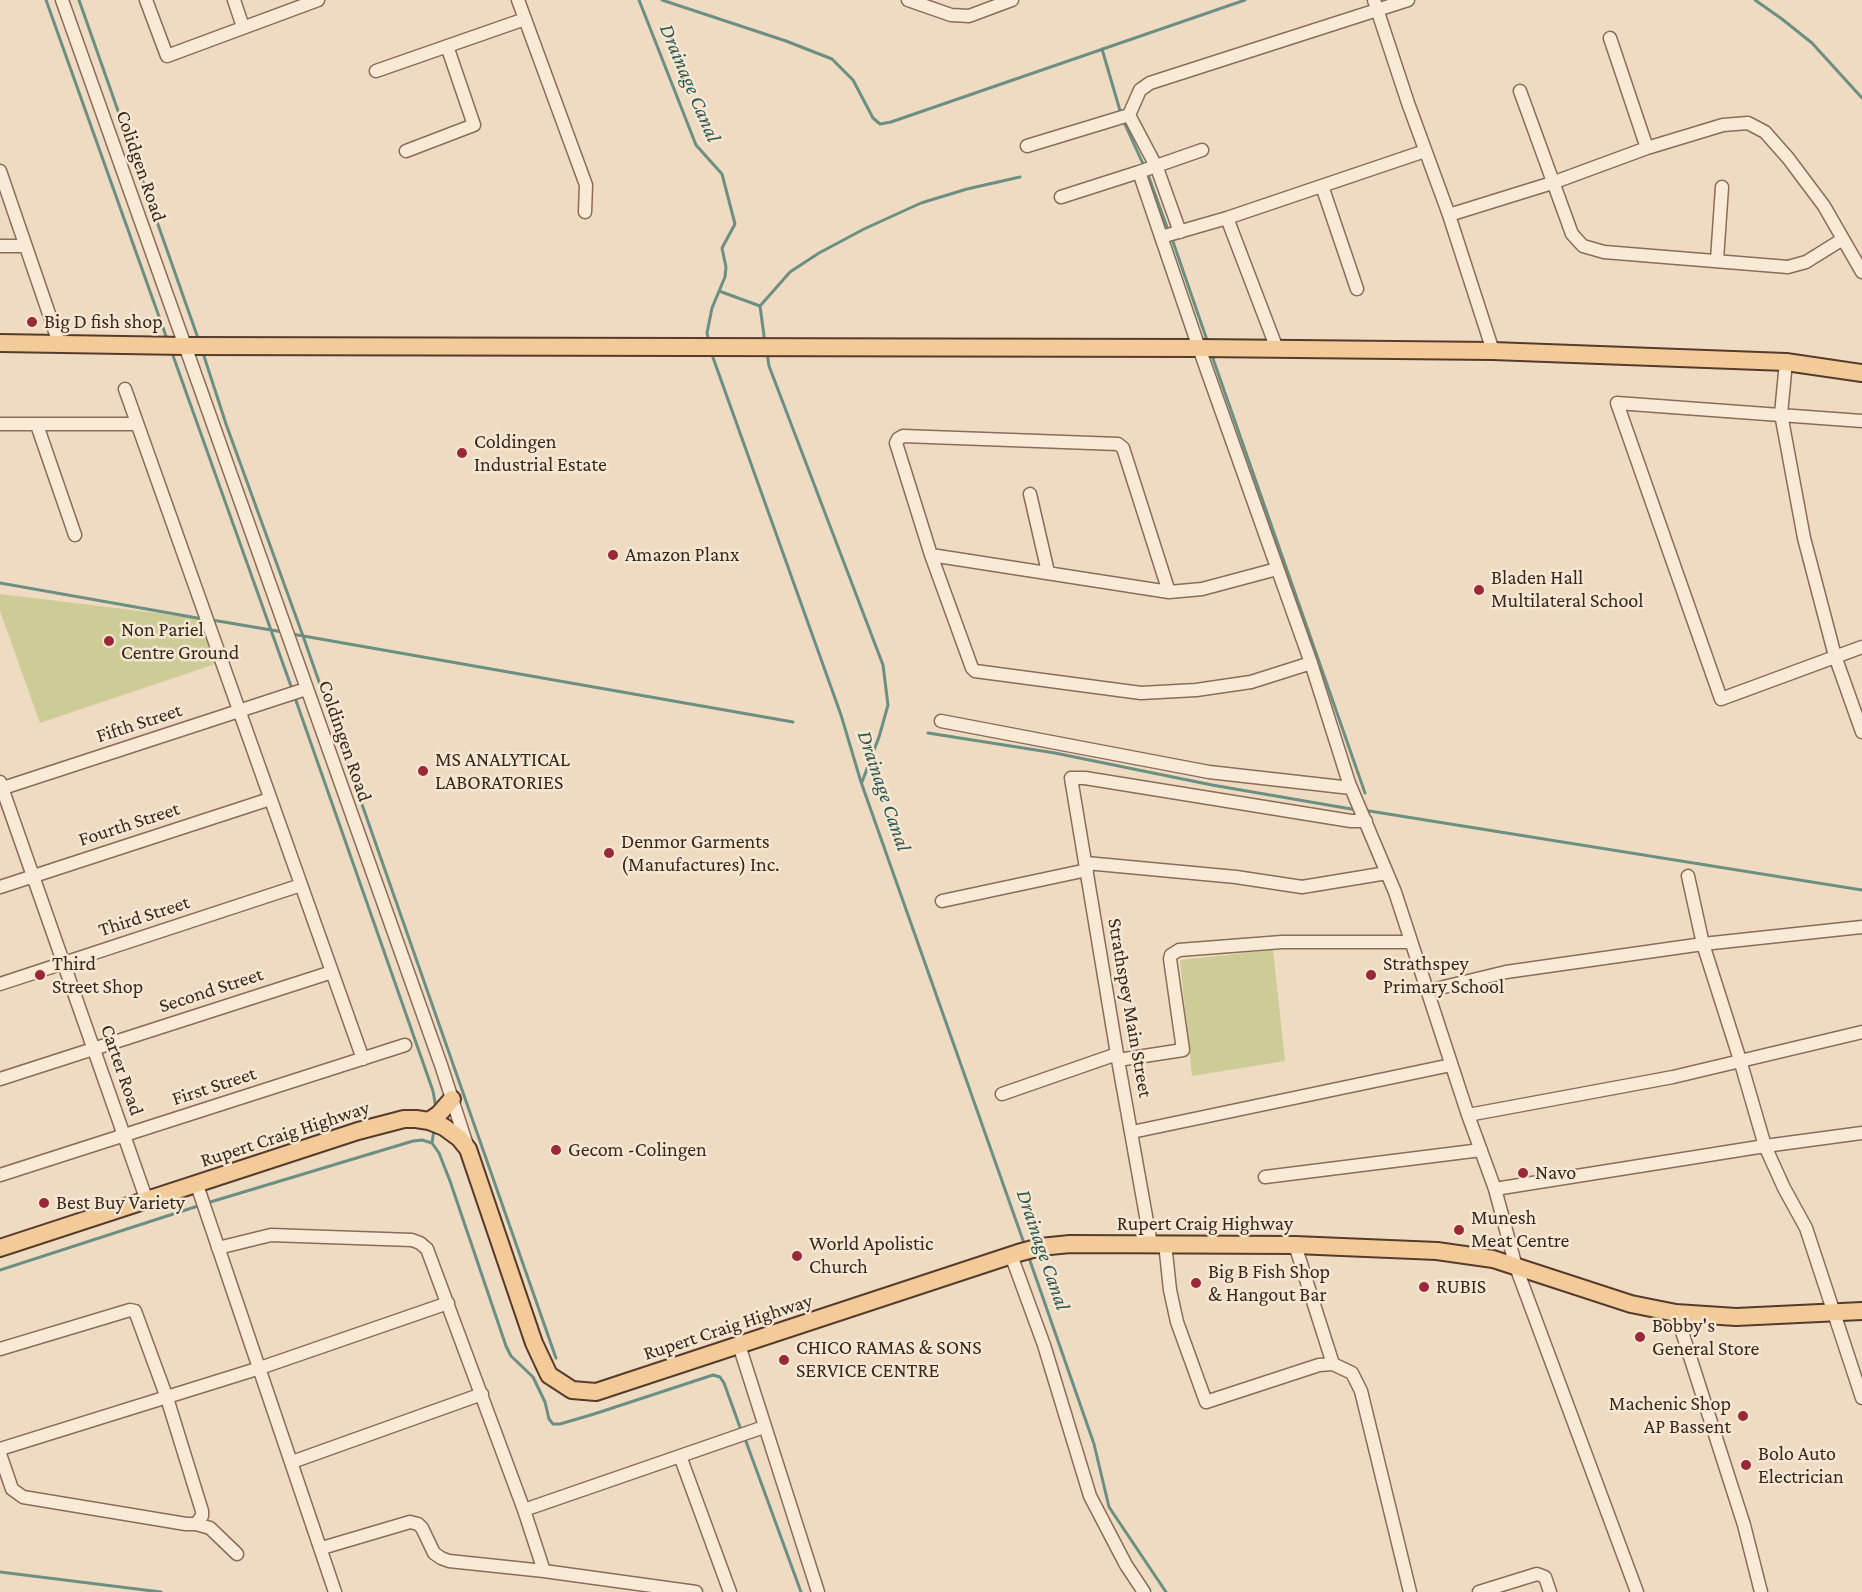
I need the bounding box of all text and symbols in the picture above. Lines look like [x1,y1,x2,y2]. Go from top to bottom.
water label: Drainage Canal [654,20,726,146]
street label: Colidgen Road [111,107,171,225]
place label: Big D fish shop [44,310,163,334]
marker: Big D fish shop [25,315,39,329]
place label: Coldingen Industrial Estate [474,430,607,477]
marker: Coldingen Industrial Estate [455,446,469,460]
place label: Amazon Planx [625,543,739,567]
marker: Amazon Planx [606,548,620,562]
place label: Bladen Hall Multilateral School [1491,566,1643,613]
marker: Bladen Hall Multilateral School [1472,583,1486,597]
place label: Non Pariel Centre Ground [121,618,239,665]
marker: Non Pariel Centre Ground [102,634,116,648]
street label: Coldingen Road [313,677,377,805]
street label: Fifth Street [93,698,185,748]
water label: Drainage Canal [852,727,916,855]
place label: MS ANALYTICAL LABORATORIES [435,748,570,795]
marker: MS ANALYTICAL LABORATORIES [416,764,430,778]
street label: Fourth Street [75,796,183,852]
place label: Denmor Garments (Manufactures) Inc. [621,830,780,877]
marker: Denmor Garments (Manufactures) Inc. [602,846,616,860]
street label: Third Street [95,890,193,942]
street label: Strathspey Main Street [1102,916,1158,1100]
place label: Third Street Shop [52,952,143,999]
place label: Strathspey Primary School [1383,952,1504,999]
street label: Second Street [156,962,266,1018]
marker: Third Street Shop [33,968,47,982]
marker: Strathspey Primary School [1364,968,1378,982]
street label: Carter Road [95,1021,149,1119]
street label: First Street [169,1061,259,1111]
street label: Rupert Craig Highway [197,1095,373,1173]
place label: Gecom -Colingen [568,1138,707,1162]
marker: Gecom -Colingen [549,1143,563,1157]
place label: Navo [1535,1161,1576,1185]
marker: Navo [1516,1166,1530,1180]
water label: Drainage Canal [1011,1186,1075,1314]
place label: Best Buy Variety [56,1191,185,1215]
marker: Best Buy Variety [37,1196,51,1210]
place label: Munesh Meat Centre [1471,1206,1569,1253]
street label: Rupert Craig Highway [1117,1212,1293,1236]
marker: Munesh Meat Centre [1452,1223,1466,1237]
place label: World Apolistic Church [809,1232,933,1279]
marker: World Apolistic Church [790,1249,804,1263]
place label: Big B Fish Shop & Hangout Bar [1208,1260,1330,1307]
place label: RUBIS [1436,1275,1486,1299]
marker: Big B Fish Shop & Hangout Bar [1189,1276,1203,1290]
marker: RUBIS [1417,1280,1431,1294]
street label: Rupert Craig Highway [640,1288,816,1366]
place label: Bobby's General Store [1652,1314,1759,1361]
marker: Bobby's General Store [1633,1330,1647,1344]
place label: CHICO RAMAS & SONS SERVICE CENTRE [796,1336,982,1383]
marker: CHICO RAMAS & SONS SERVICE CENTRE [777,1353,791,1367]
place label: Machenic Shop AP Bassent [1609,1392,1731,1439]
marker: Machenic Shop AP Bassent [1736,1409,1750,1423]
place label: Bolo Auto Electrician [1758,1442,1844,1489]
marker: Bolo Auto Electrician [1739,1458,1753,1472]

